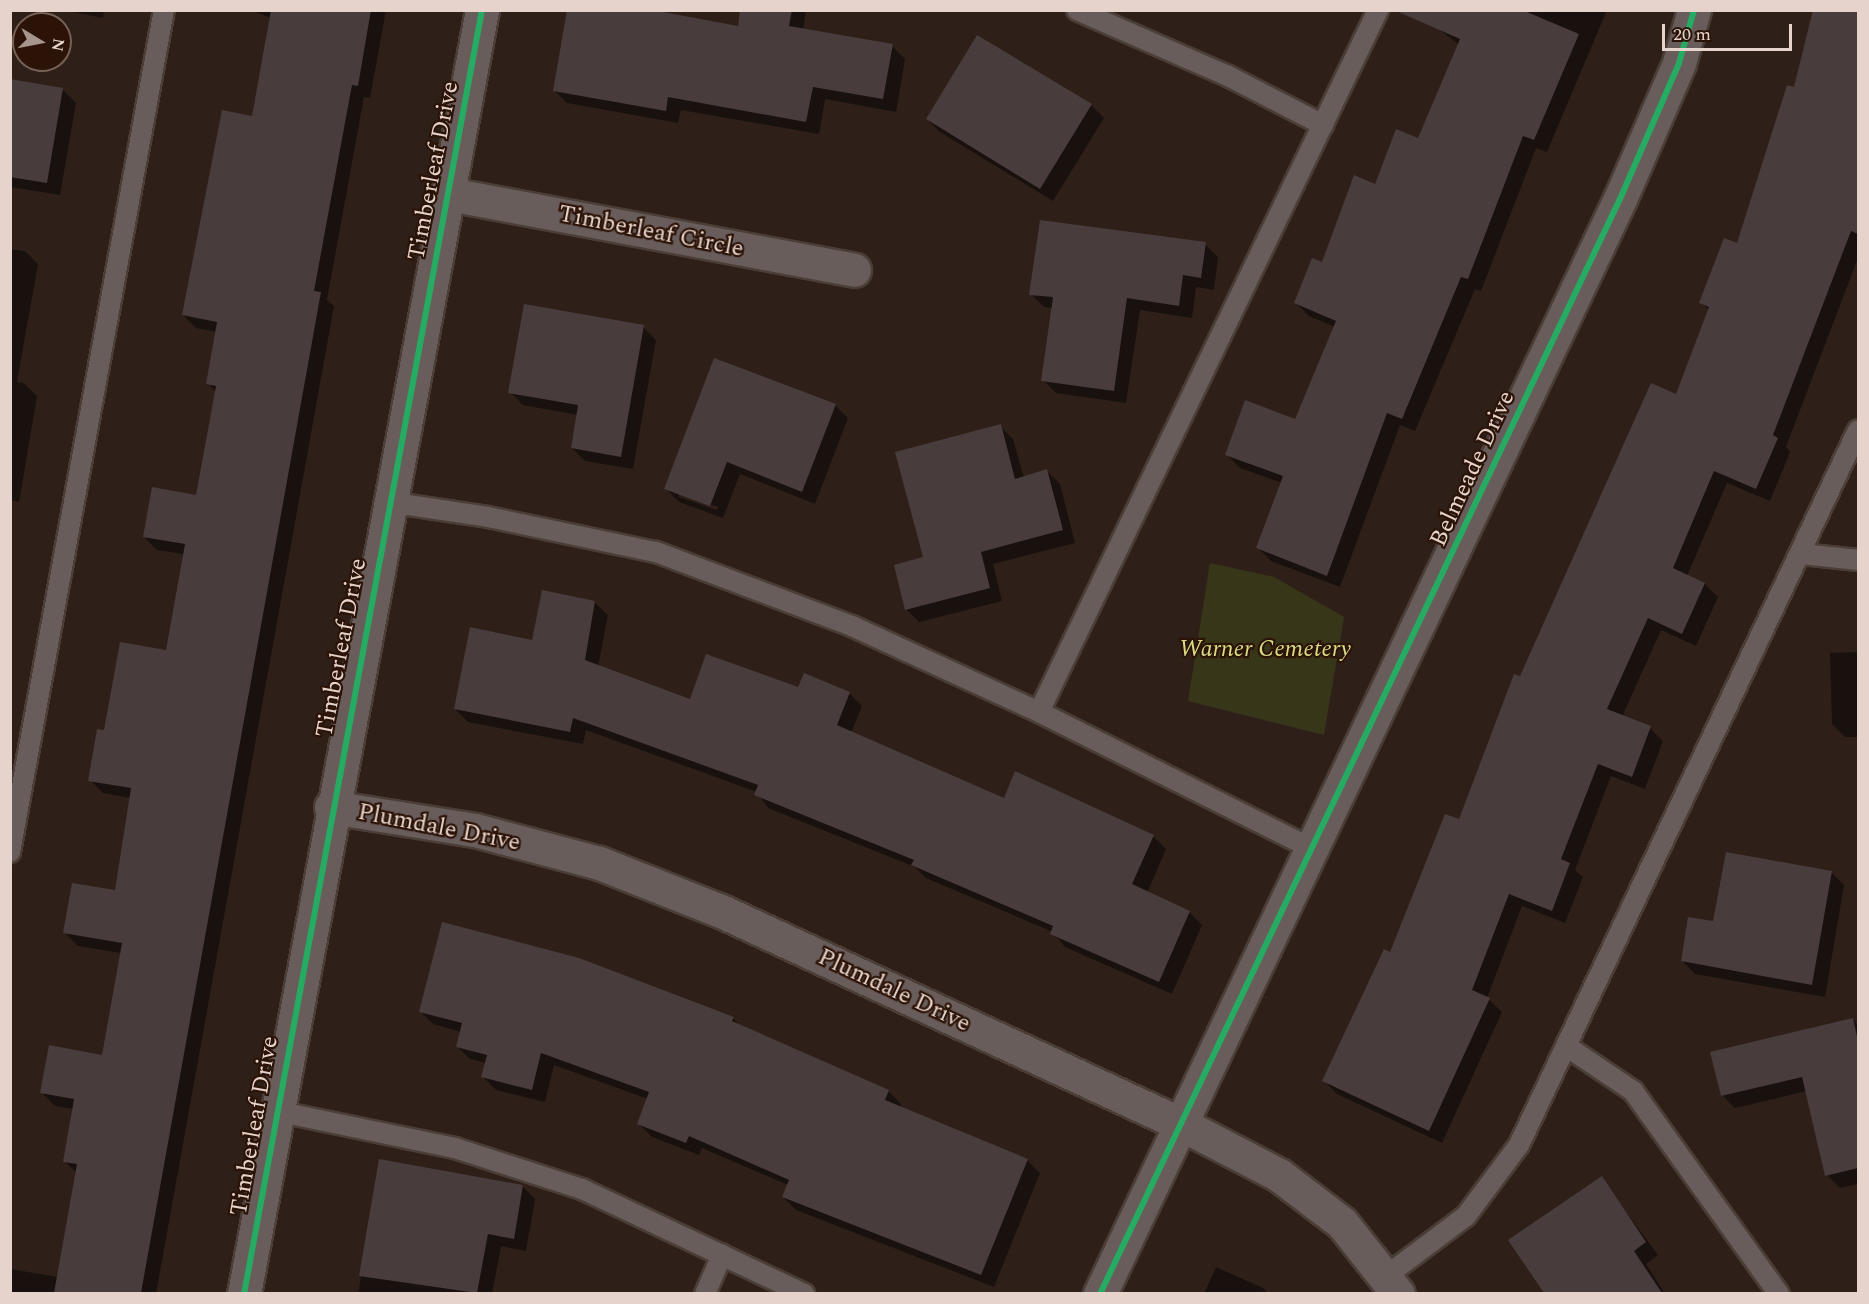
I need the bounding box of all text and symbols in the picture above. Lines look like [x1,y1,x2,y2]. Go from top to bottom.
north arrow [12,12,72,72]
scale bar [1665,12,1796,50]
text: 20 m [1673,21,1711,48]
text: N [45,36,71,53]
street label: Timberleaf Drive [402,79,466,263]
street label: Timberleaf Circle [556,200,746,264]
street label: Belmeade Drive [1424,387,1522,551]
street label: Timberleaf Drive [310,556,374,740]
park label: Warner Cemetery [1179,636,1351,664]
street label: Plumdale Drive [355,798,523,858]
street label: Plumdale Drive [813,943,975,1039]
street label: Timberleaf Drive [225,1034,285,1218]

